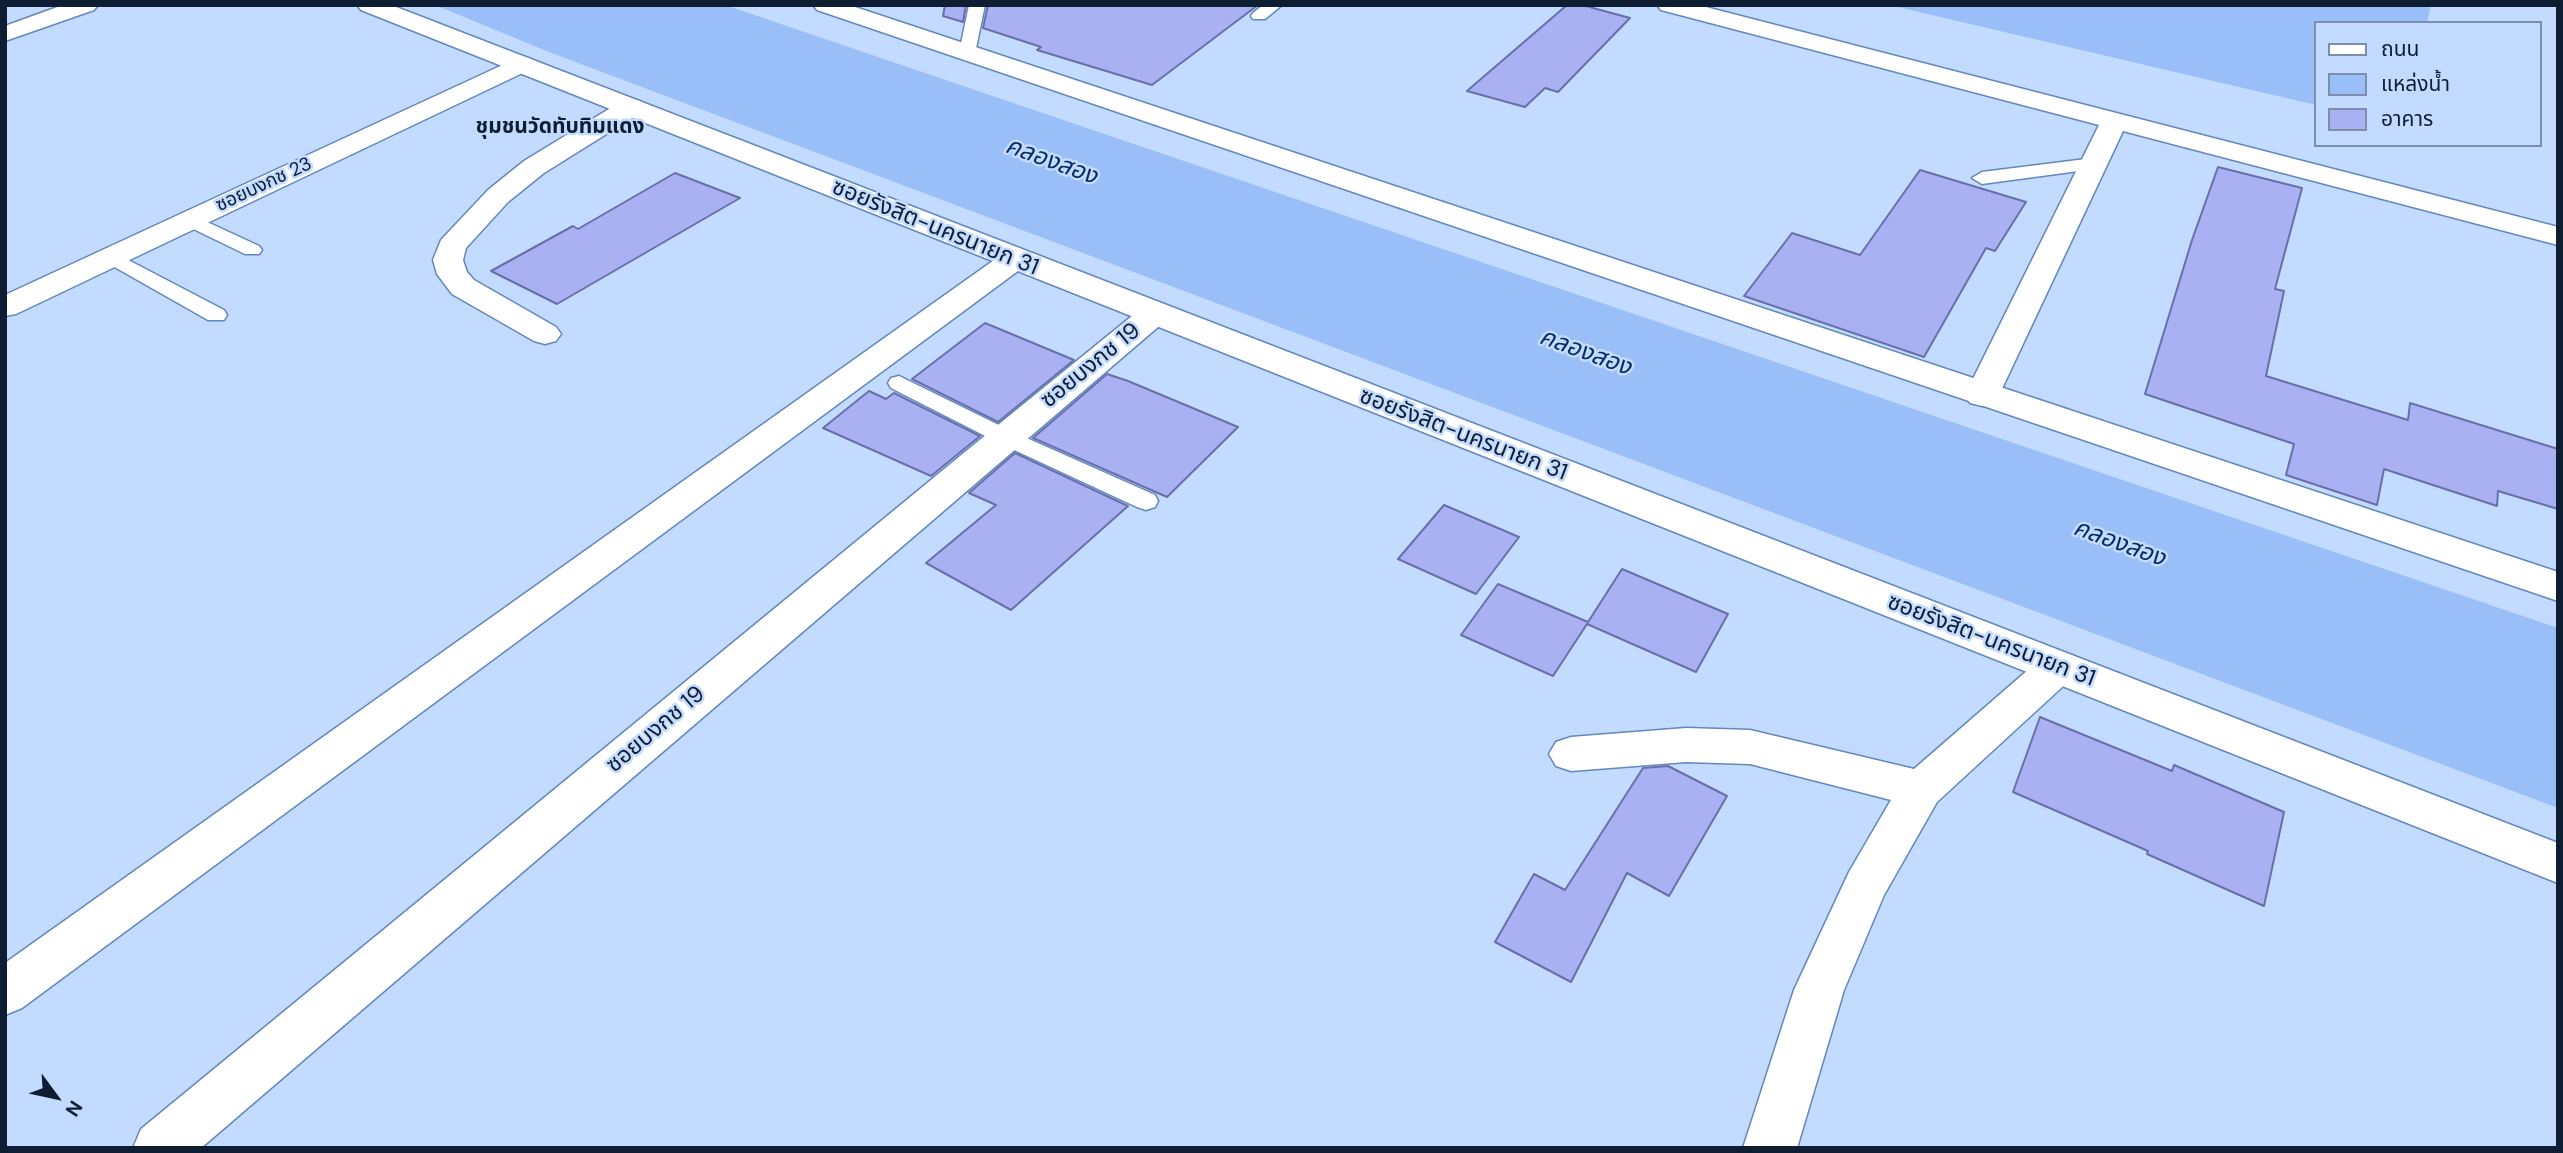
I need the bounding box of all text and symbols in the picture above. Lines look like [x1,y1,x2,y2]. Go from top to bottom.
legend [2314,21,2542,147]
text: ถนน [2381,35,2419,63]
text: แหล่งน้ำ [2381,70,2450,98]
text: อาคาร [2381,105,2433,133]
district label: ชุมชนวัดทับทิมแดง [476,114,644,140]
water label: คลองสอง [1001,132,1101,192]
street label: ซอยบงกช 23 [212,153,316,217]
street label: ซอยรังสิต-นครนายก 31 [828,174,1042,282]
street label: ซอยบงกช 19 [1036,317,1146,415]
water label: คลองสอง [1535,323,1635,383]
street label: ซอยรังสิต-นครนายก 31 [1355,383,1571,487]
water label: คลองสอง [2069,514,2169,574]
street label: ซอยรังสิต-นครนายก 31 [1883,589,2099,693]
street label: ซอยบงกช 19 [601,681,711,779]
north arrow [21,1062,91,1132]
text: N [60,1096,88,1121]

